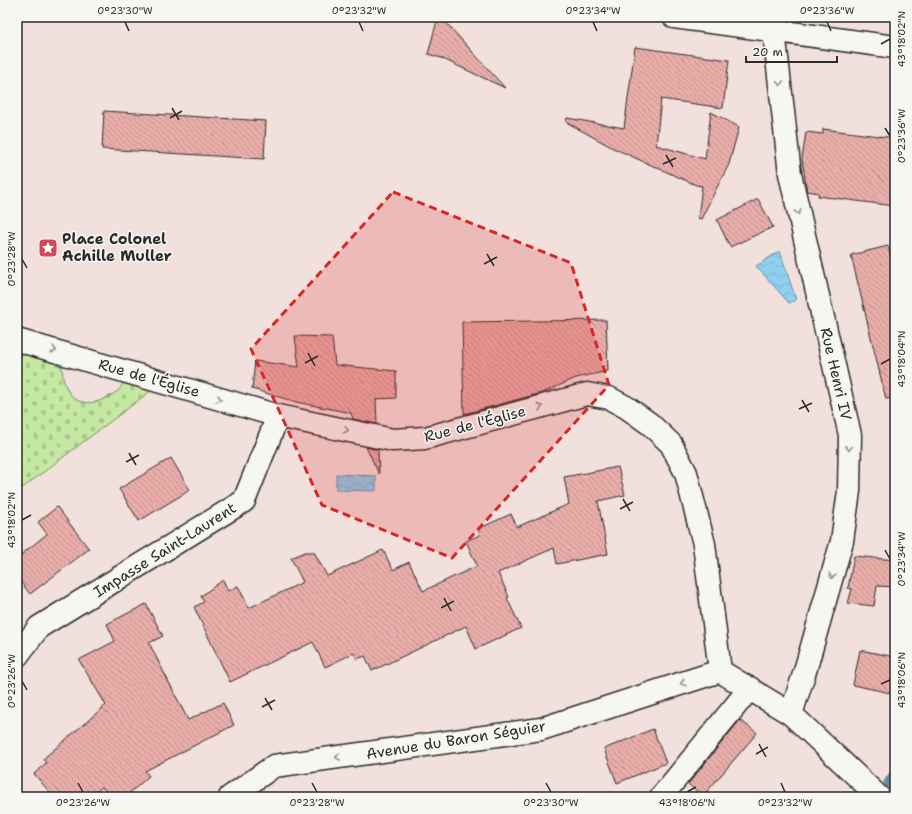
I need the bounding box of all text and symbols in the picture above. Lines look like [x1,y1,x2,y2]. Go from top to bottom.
text: 0°23'30"W [97,4,153,17]
text: 0°23'32"W [332,4,387,17]
text: 0°23'34"W [566,4,621,17]
text: 0°23'36"W [800,4,855,17]
text: 43°18'02"N [895,11,908,67]
scale bar [746,38,837,64]
text: 20 m [752,44,783,60]
one-way arrow [775,80,784,86]
text: 0°23'36"W [895,108,908,163]
one-way arrow [794,209,802,215]
place label: Place Colonel Achille Muller [62,229,172,266]
text: 0°23'28"W [5,231,18,287]
place icon: Place Colonel Achille Muller [37,237,59,259]
street label: Rue Henri IV [816,326,856,422]
text: 43°18'04"N [895,331,908,387]
one-way arrow [51,346,58,354]
street label: Rue de l'Église [96,353,202,402]
one-way arrow [216,394,223,403]
street label: Rue de l'Église [422,400,528,447]
one-way arrow [537,403,543,411]
one-way arrow [342,426,349,434]
one-way arrow [845,445,853,451]
text: 43°18'02"N [5,492,18,548]
street label: Impasse Saint-Laurent [90,498,240,602]
text: 0°23'34"W [895,531,908,586]
one-way arrow [828,572,837,579]
text: 43°18'06"N [895,652,908,708]
text: 0°23'26"W [5,653,18,708]
one-way arrow [680,678,687,687]
street label: Avenue du Baron Séguier [365,716,547,764]
one-way arrow [335,752,341,761]
text: 0°23'26"W [56,796,111,809]
text: 0°23'28"W [289,796,345,809]
text: 0°23'30"W [523,796,579,809]
text: 43°18'06"N [659,796,715,809]
text: 0°23'32"W [758,796,813,809]

